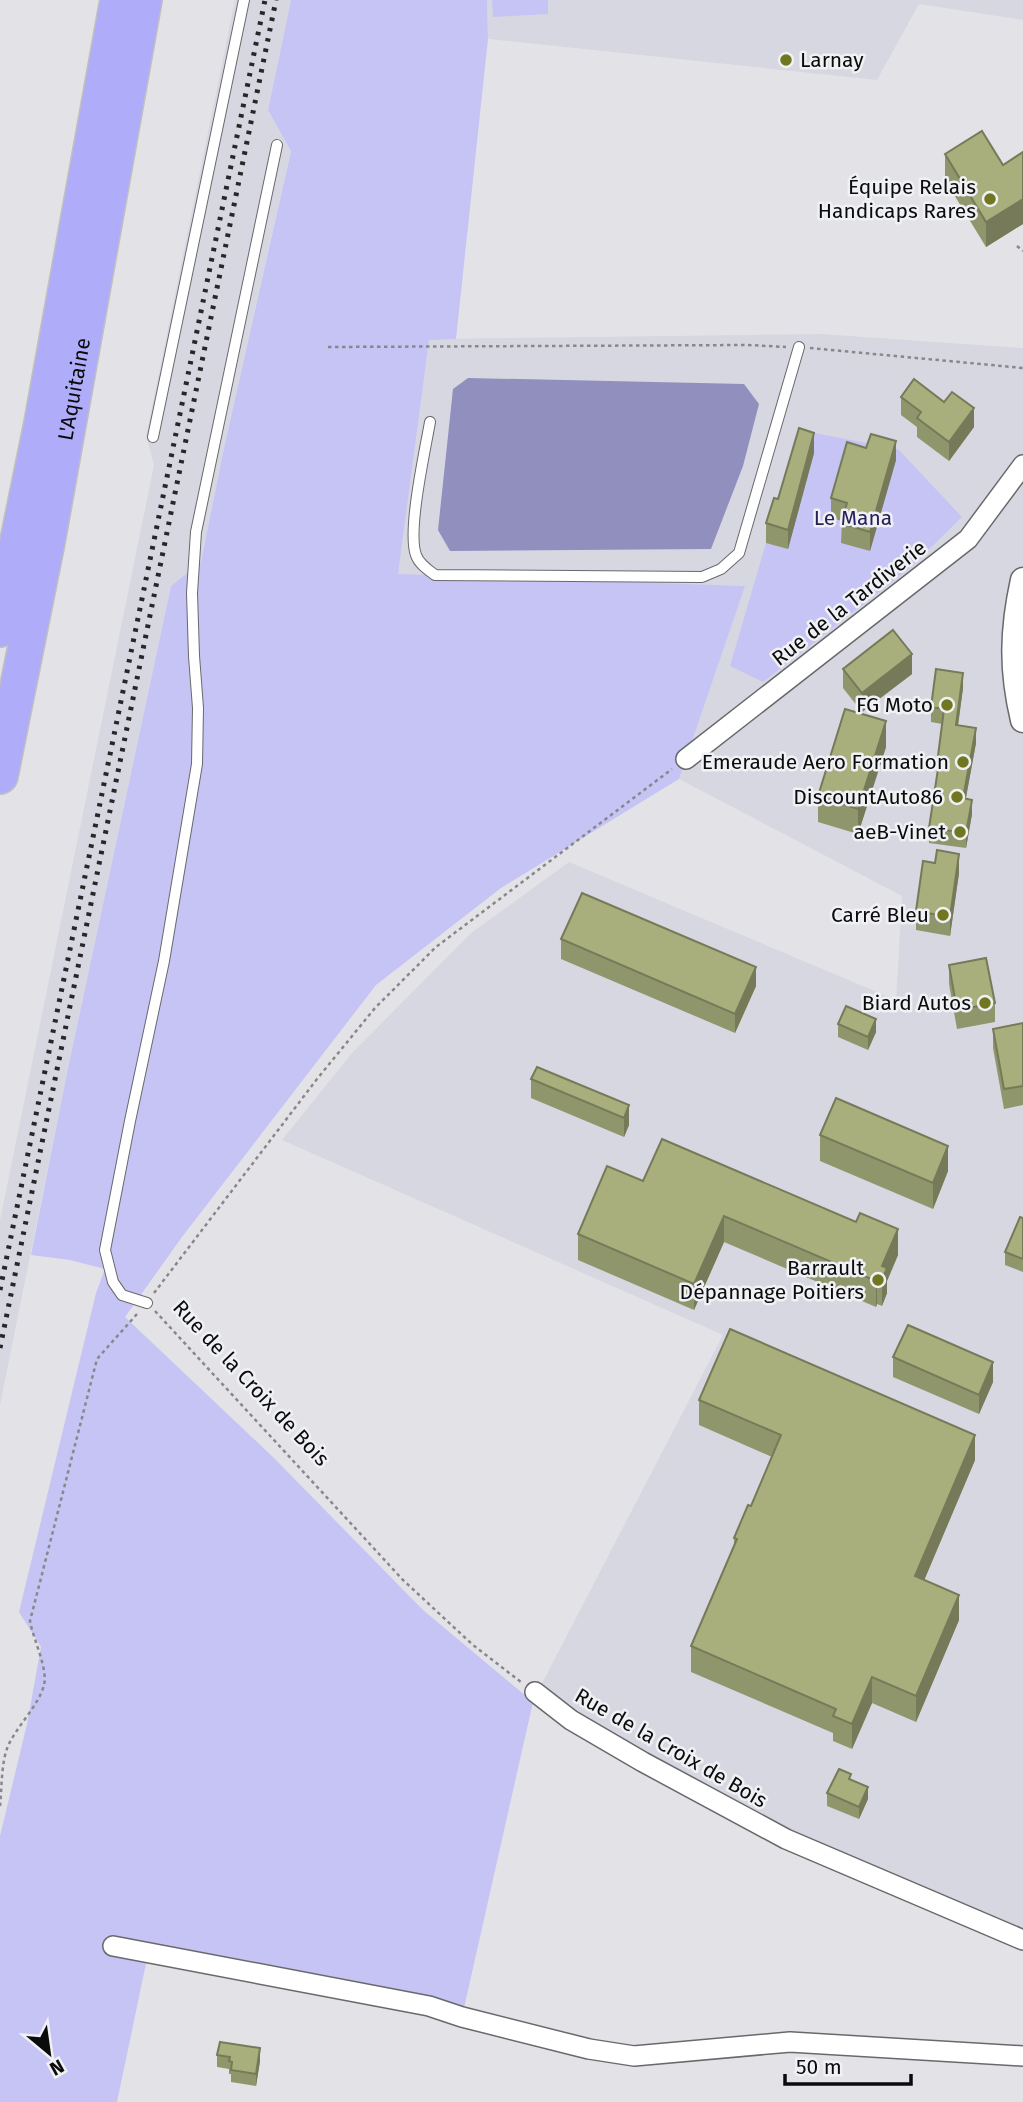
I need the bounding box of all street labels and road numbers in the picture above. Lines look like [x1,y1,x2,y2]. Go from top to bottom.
street label: L'Aquitaine [52,336,96,442]
street label: Rue de la Tardiverie [767,535,931,671]
street label: Rue de la Croix de Bois [167,1295,335,1472]
street label: Rue de la Croix de Bois [570,1682,772,1814]

